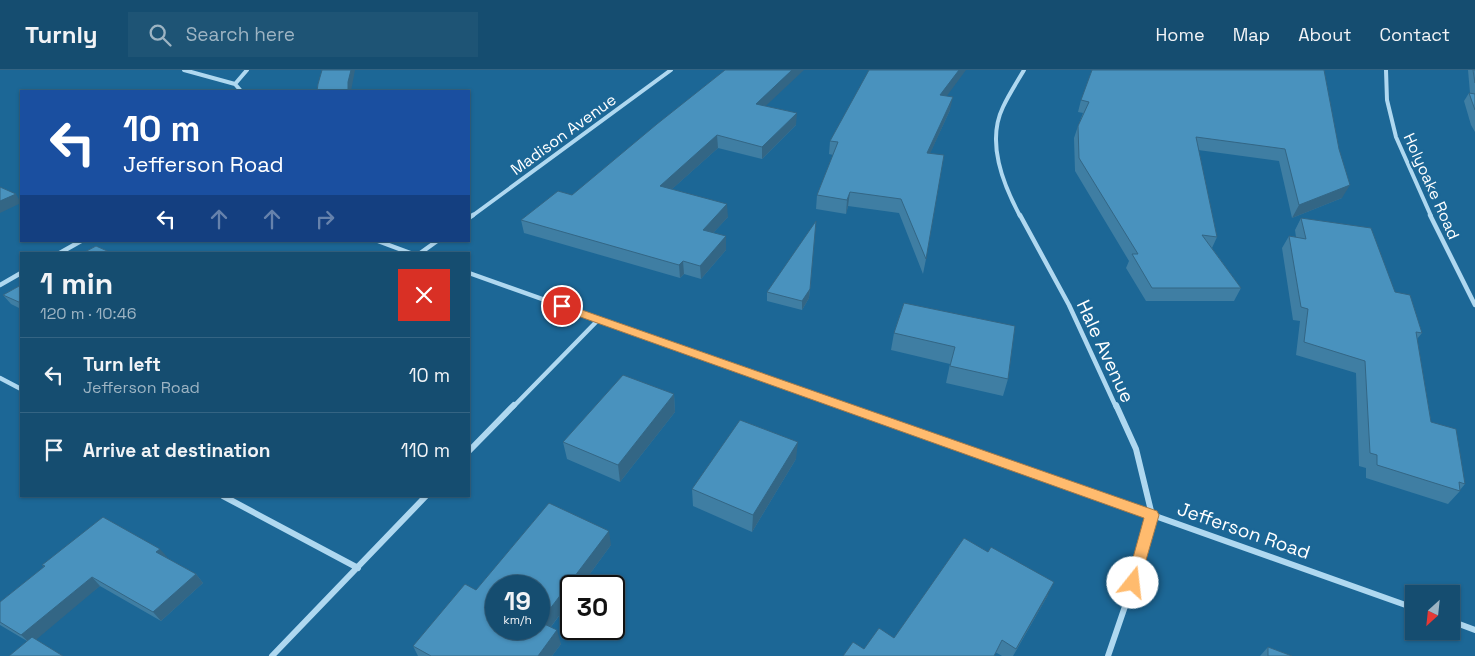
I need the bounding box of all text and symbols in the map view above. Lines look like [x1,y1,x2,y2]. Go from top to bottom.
search box [128,12,478,57]
text: Turnly [25,19,98,50]
icon: search [146,21,174,49]
text: Search here [186,22,295,47]
text: Home [1156,23,1205,46]
text: Map [1233,23,1270,46]
text: About [1298,23,1352,46]
text: Contact [1380,23,1450,46]
street label: Madison Avenue [506,89,620,180]
text: 10 m [123,107,200,151]
icon: left [40,110,105,175]
street label: Holyoake Road [1399,130,1464,243]
text: Jefferson Road [123,150,284,178]
icon: left [152,205,180,233]
icon: ahead [205,205,233,233]
icon: ahead [258,205,286,233]
icon: right [311,205,339,233]
text: 1 min [40,264,113,303]
button: close [398,269,450,321]
pin [541,285,583,327]
icon: arrive [548,292,576,320]
street label: Hale Avenue [1071,296,1140,407]
text: 120 m · 10:46 [40,303,136,324]
text: Turn left [83,352,161,377]
icon: left [40,361,68,389]
text: 10 m [409,363,450,388]
text: Jefferson Road [83,377,200,398]
icon: arrive [40,436,68,464]
text: Arrive at destination [83,438,271,463]
text: 110 m [401,438,450,463]
street label: Jefferson Road [1174,496,1314,565]
position arrow [1106,556,1158,608]
speed limit sign: 30 [560,575,625,640]
text: 19 [504,585,531,617]
north arrow [1405,585,1460,640]
map controls [1405,585,1460,640]
text: km/h [503,612,532,628]

